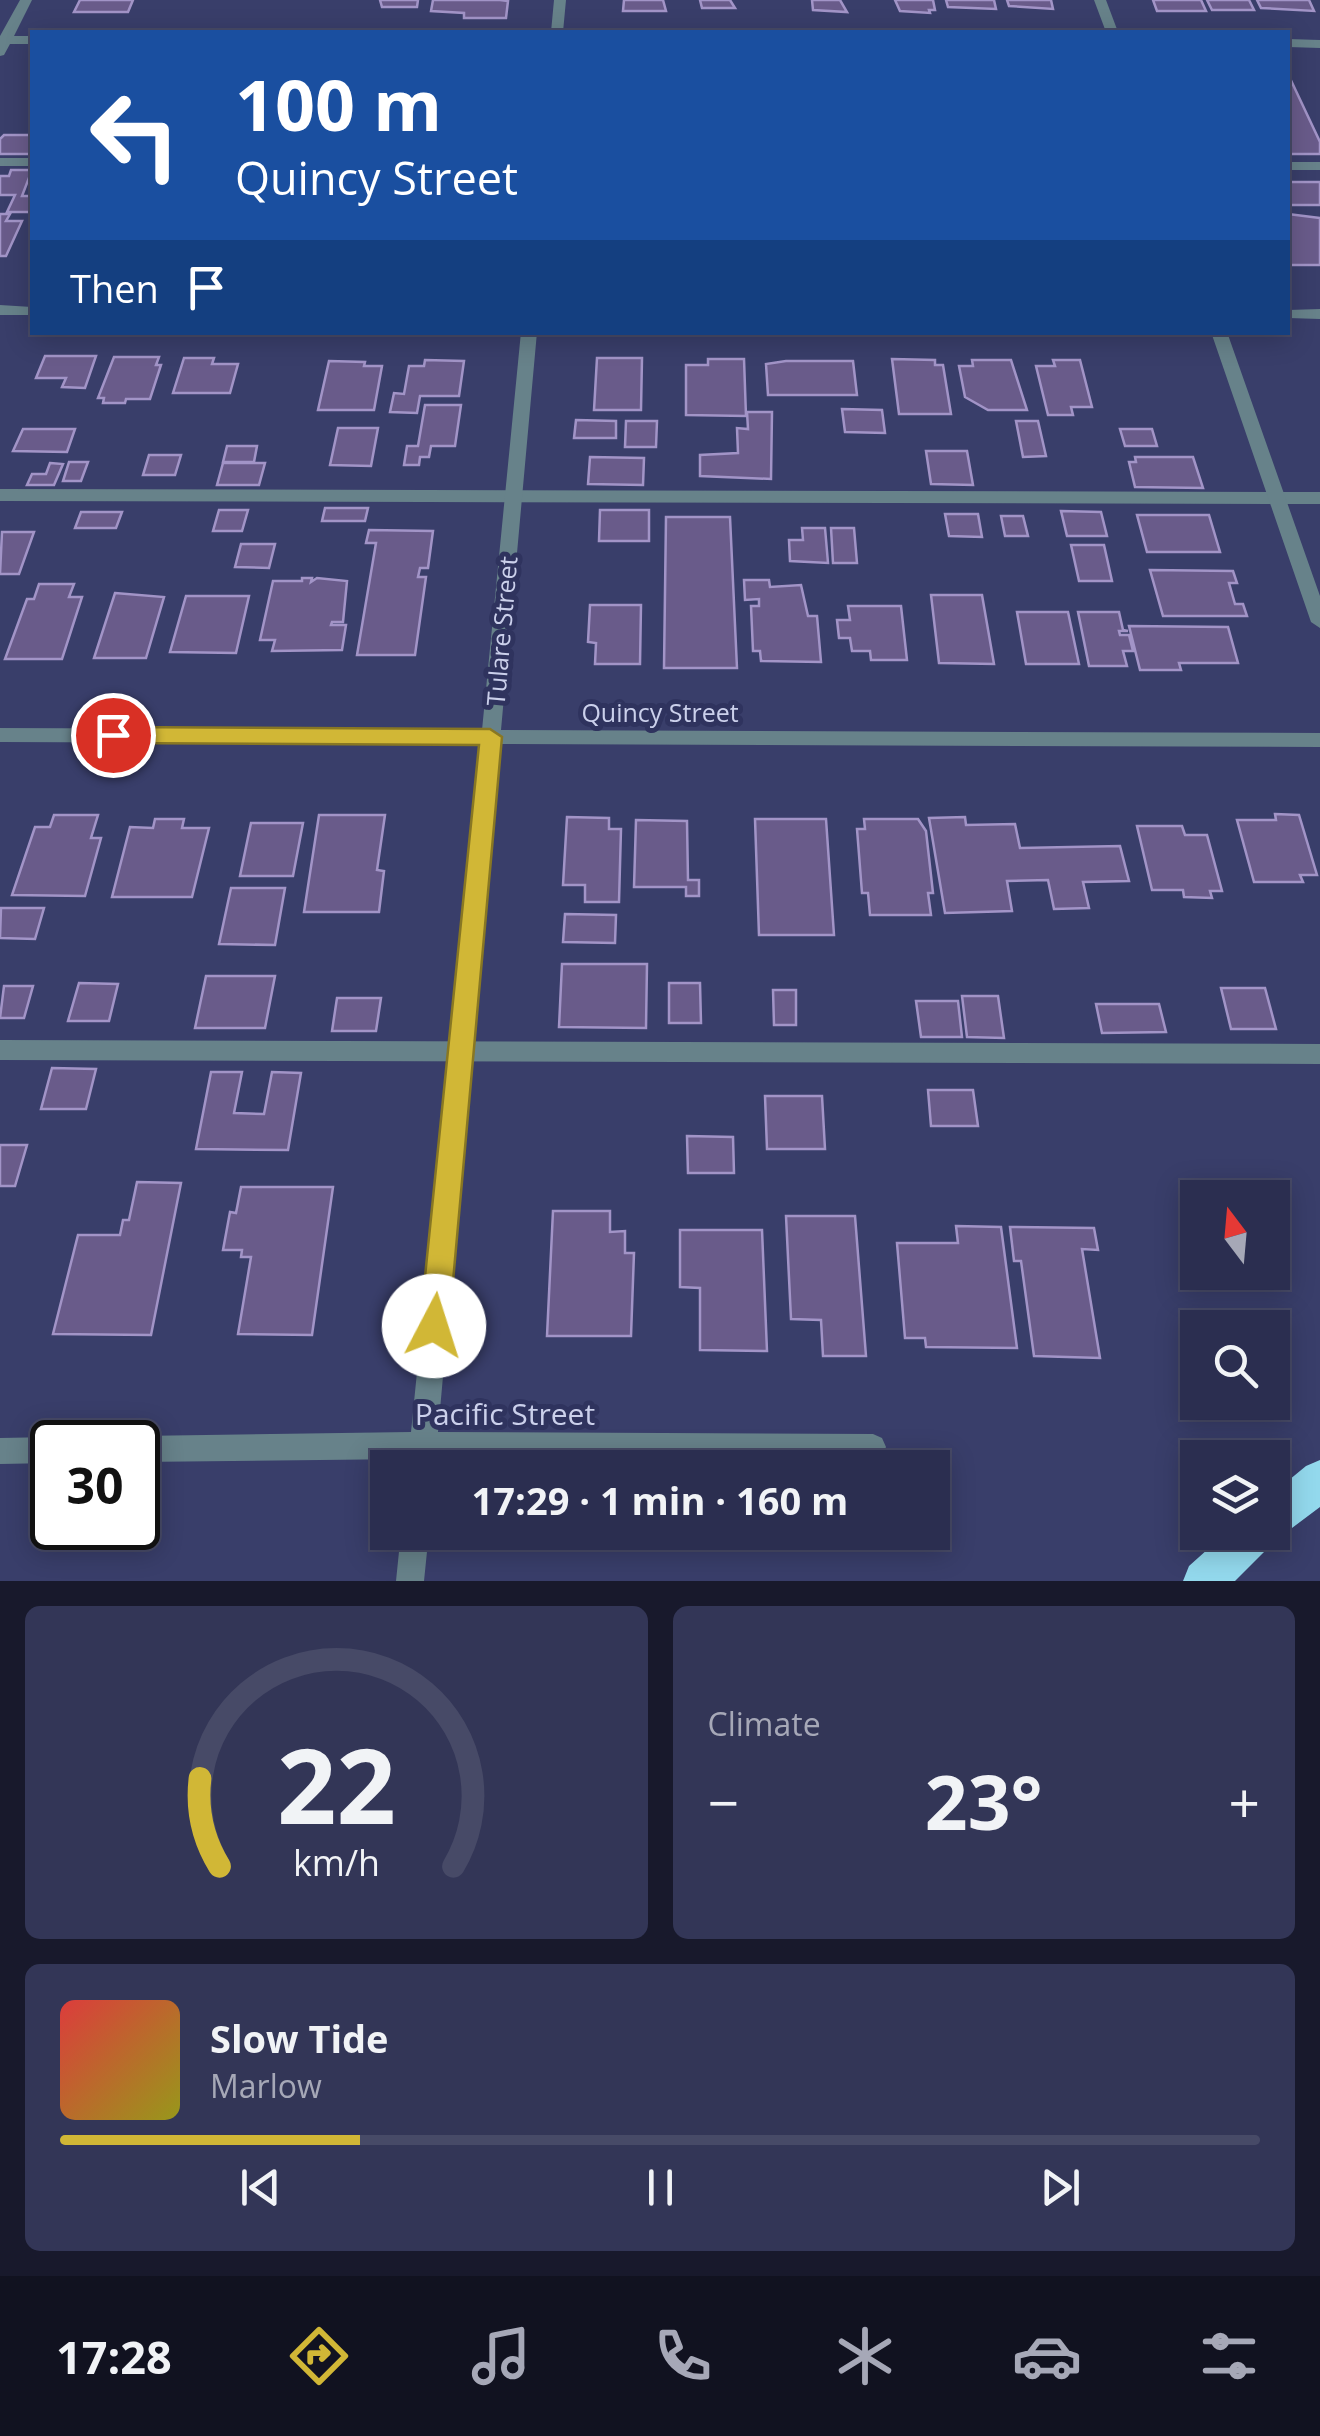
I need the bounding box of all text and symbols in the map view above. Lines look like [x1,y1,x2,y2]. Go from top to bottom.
text: 100 m [235,56,442,152]
icon: left [70,70,200,200]
text: Quincy Street [235,147,518,208]
icon: arrive [179,260,234,315]
text: Then [70,262,159,314]
street label: Tulare Street [478,555,524,707]
pin [71,693,156,778]
street label: Quincy Street [581,695,739,729]
icon: arrive [86,708,141,763]
north arrow [1180,1180,1290,1290]
map controls [1180,1180,1290,1550]
position arrow [382,1274,486,1378]
button: search [1180,1310,1290,1420]
street label: Pacific Street [415,1393,595,1434]
speed limit sign: 30 [30,1420,160,1550]
button: layers [1180,1440,1290,1550]
text: 17:29 · 1 min · 160 m [472,1474,848,1526]
text: Climate [708,1702,821,1745]
text: 22 [277,1713,396,1854]
text: 23° [925,1750,1043,1852]
text: − [708,1764,739,1839]
text: + [1229,1764,1260,1839]
text: km/h [293,1838,380,1886]
text: Slow Tide [210,2012,389,2064]
text: Marlow [210,2064,322,2107]
icon: previous [233,2160,288,2215]
icon: pause [633,2160,688,2215]
icon: next [1033,2160,1088,2215]
icon: directions [284,2321,354,2391]
icon: music [466,2321,536,2391]
icon: phone [648,2321,718,2391]
icon: climate [830,2321,900,2391]
icon: car [1012,2321,1082,2391]
icon: filters [1194,2321,1264,2391]
text: 17:28 [56,2326,172,2387]

